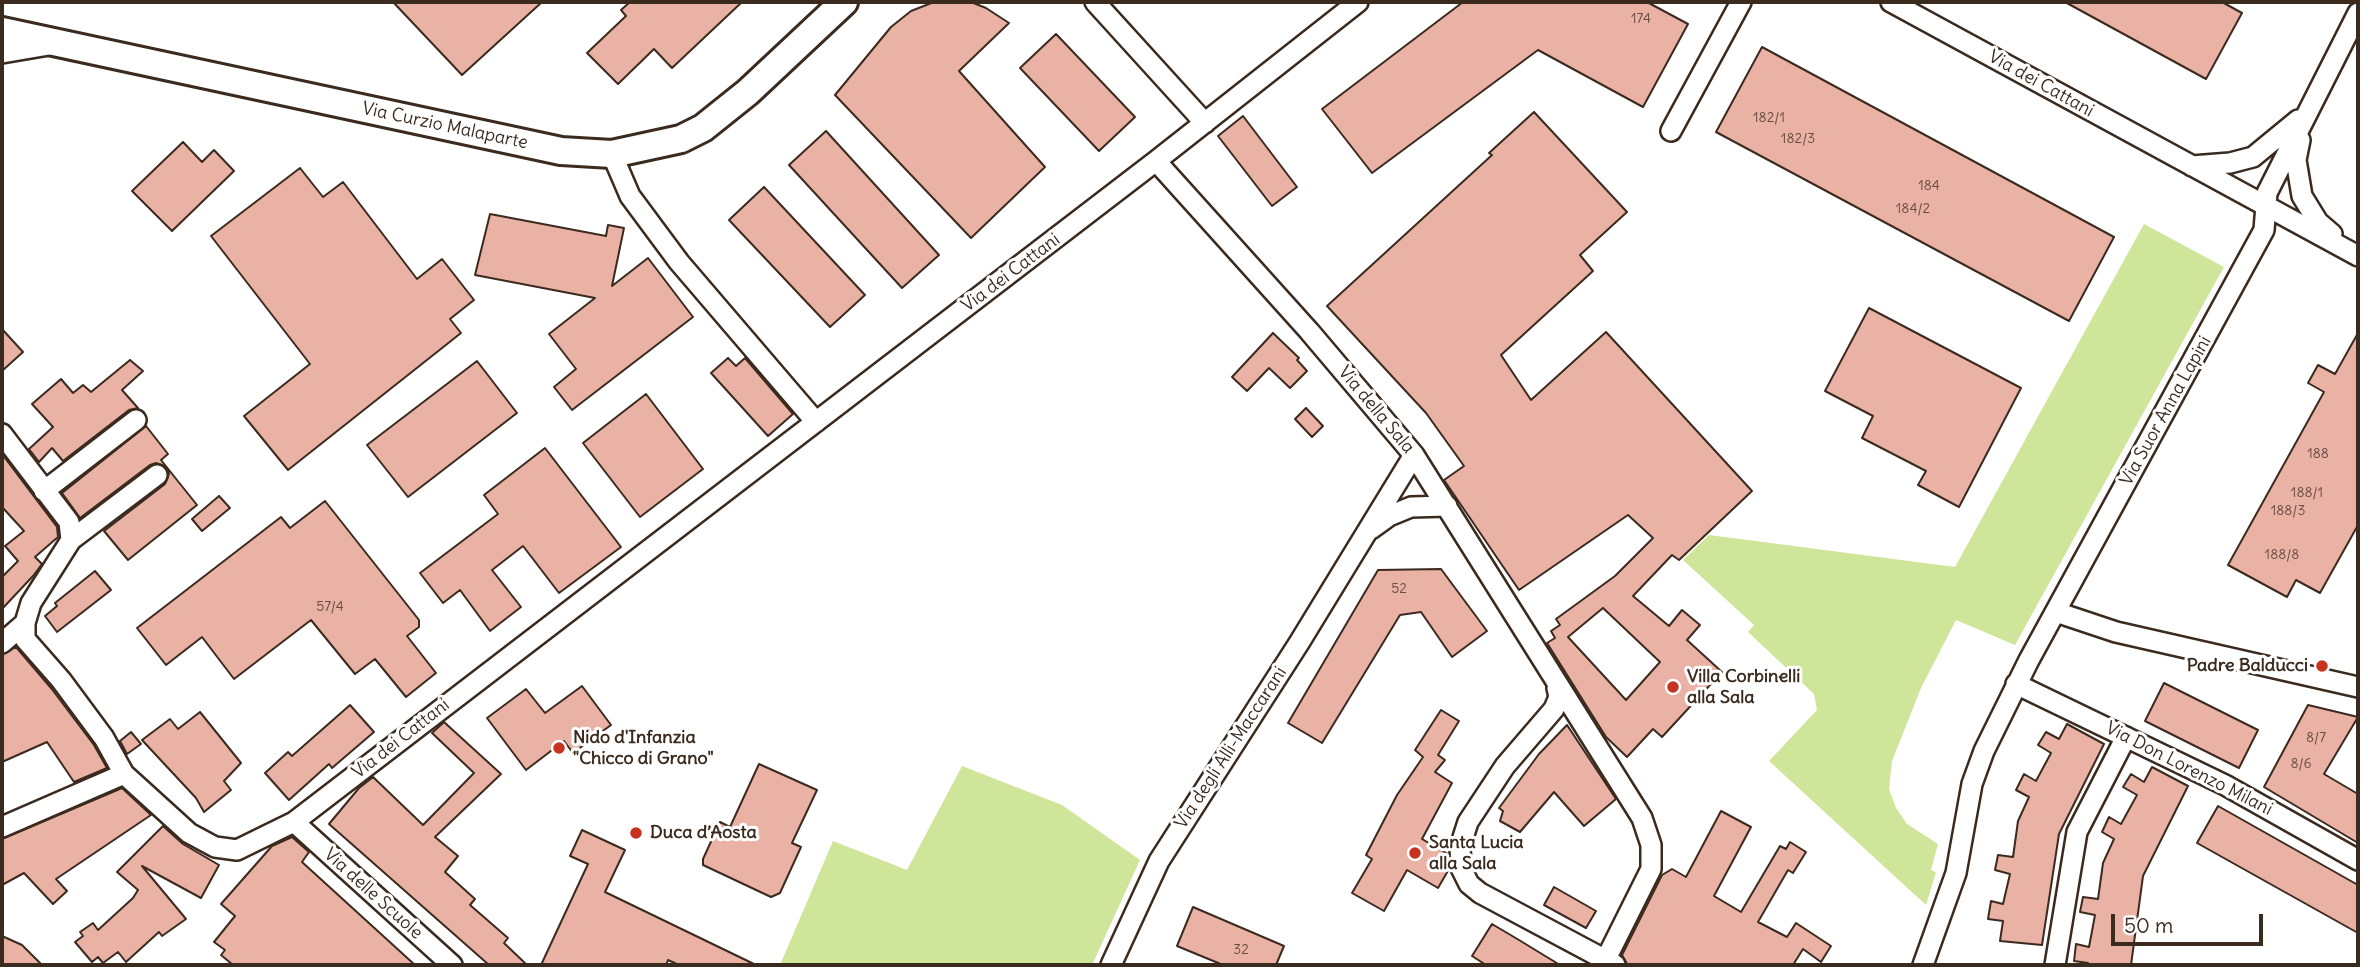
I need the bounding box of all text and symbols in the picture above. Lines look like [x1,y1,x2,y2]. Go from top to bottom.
house number: 174 [1631,11,1651,27]
street label: Via dei Cattani [1985,46,2097,122]
street label: Via Curzio Malaparte [360,98,530,154]
house number: 182/1 [1753,110,1785,126]
house number: 182/3 [1781,131,1815,147]
house number: 184 [1918,178,1940,194]
house number: 184/2 [1896,201,1930,217]
street label: Via dei Cattani [958,229,1064,317]
street label: Via Suor Anna Lapini [2116,332,2216,490]
street label: Via della Sala [1333,362,1419,458]
house number: 188 [2307,446,2329,462]
house number: 188/1 [2291,485,2323,501]
house number: 188/3 [2271,503,2305,519]
house number: 188/8 [2265,547,2299,563]
house number: 52 [1391,581,1407,597]
house number: 57/4 [316,599,344,615]
place label: Padre Balducci [2187,655,2308,677]
marker: Padre Balducci [2314,658,2330,674]
street label: Via degli Alli-Maccarani [1171,663,1291,833]
place label: Villa Corbinelli alla Sala [1687,666,1800,708]
marker: Villa Corbinelli alla Sala [1665,679,1681,695]
street label: Via dei Cattani [348,694,454,784]
street label: Via Don Lorenzo Milani [2102,718,2276,820]
place label: Nido d'Infanzia "Chicco di Grano" [573,727,714,770]
house number: 8/7 [2306,730,2326,746]
marker: Nido d'Infanzia "Chicco di Grano" [551,740,567,756]
house number: 8/6 [2290,756,2312,772]
place label: Duca d’Aosta [650,822,757,844]
marker: Duca d’Aosta [628,825,644,841]
place label: Santa Lucia alla Sala [1429,832,1524,874]
street label: Via delle Scuole [319,844,427,944]
marker: Santa Lucia alla Sala [1407,845,1423,861]
scale bar [2115,900,2267,944]
text: 50 m [2124,912,2173,939]
house number: 32 [1233,942,1249,958]

